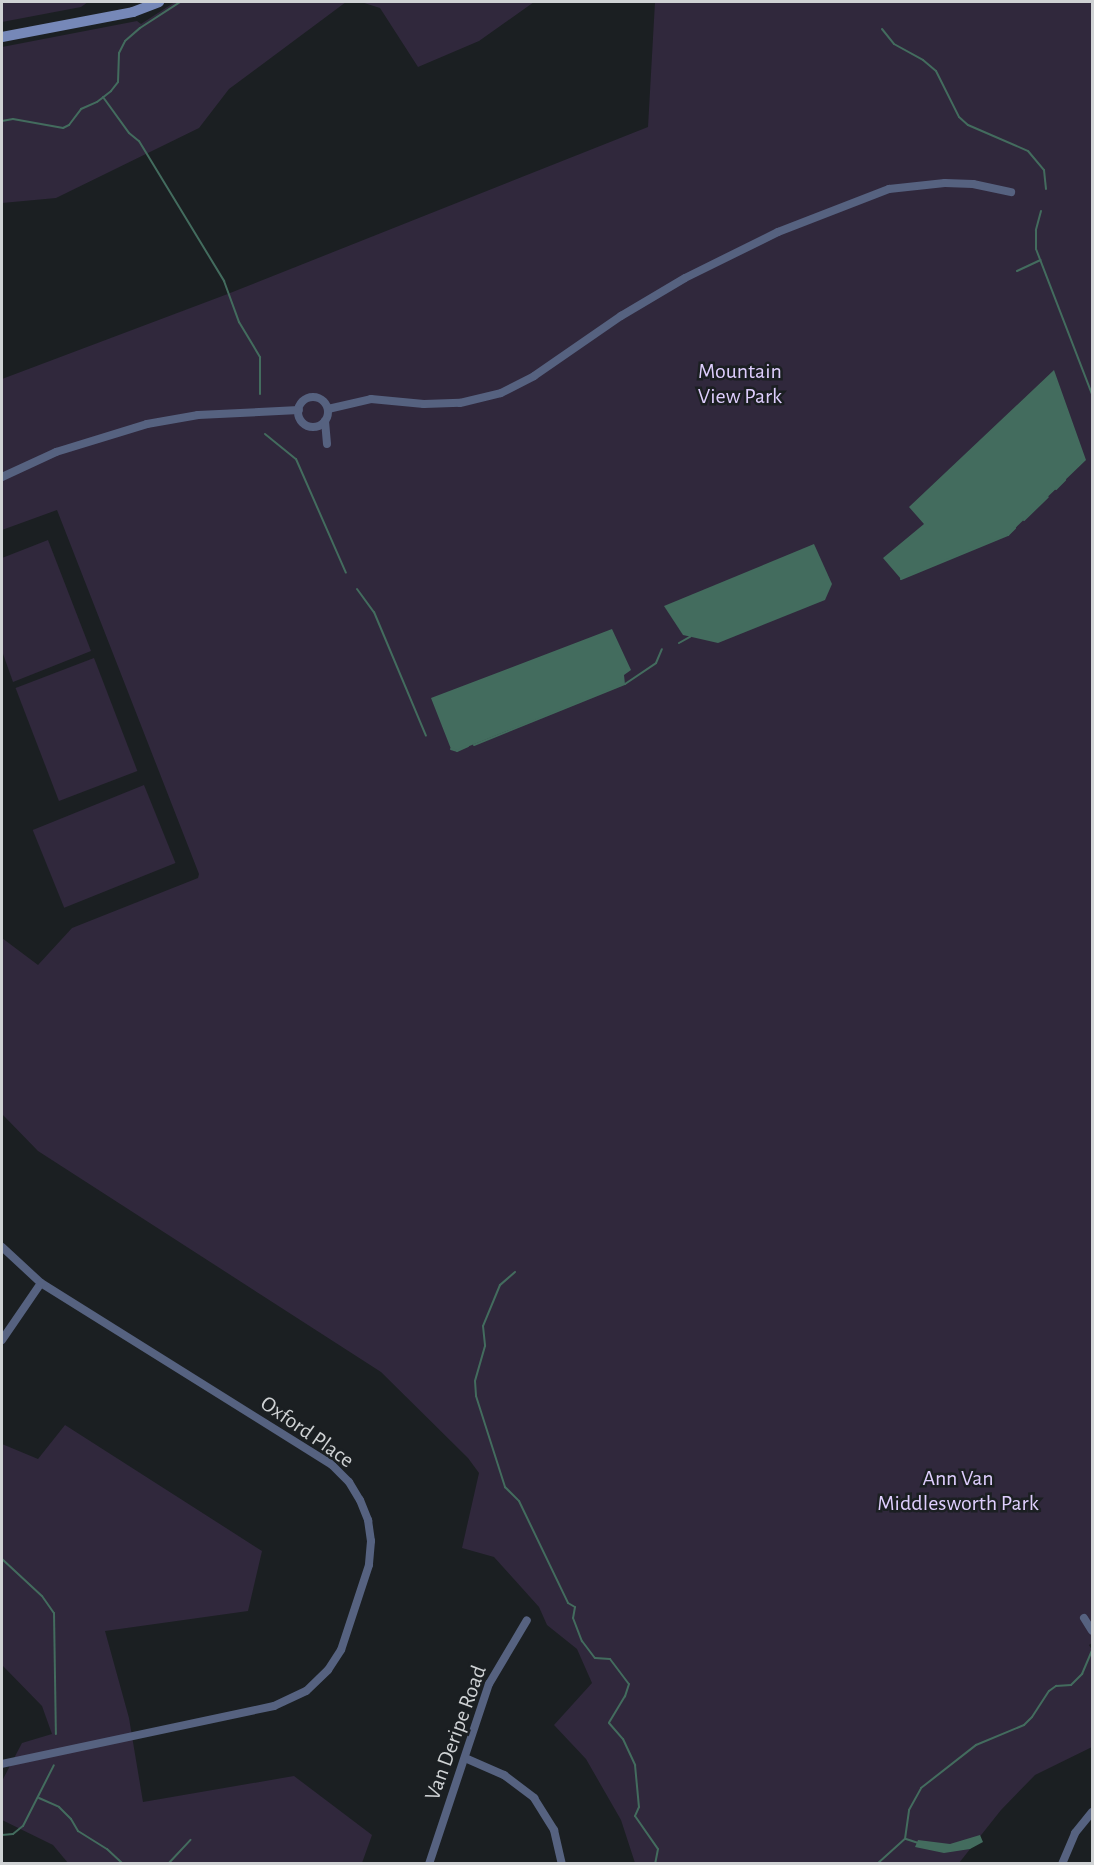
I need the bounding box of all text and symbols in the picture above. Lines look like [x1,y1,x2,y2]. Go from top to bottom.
park label: Mountain View Park [698,358,782,410]
street label: Oxford Place [255,1390,359,1474]
park label: Ann Van Middlesworth Park [877,1465,1039,1516]
street label: Van Deripe Road [419,1662,493,1804]

